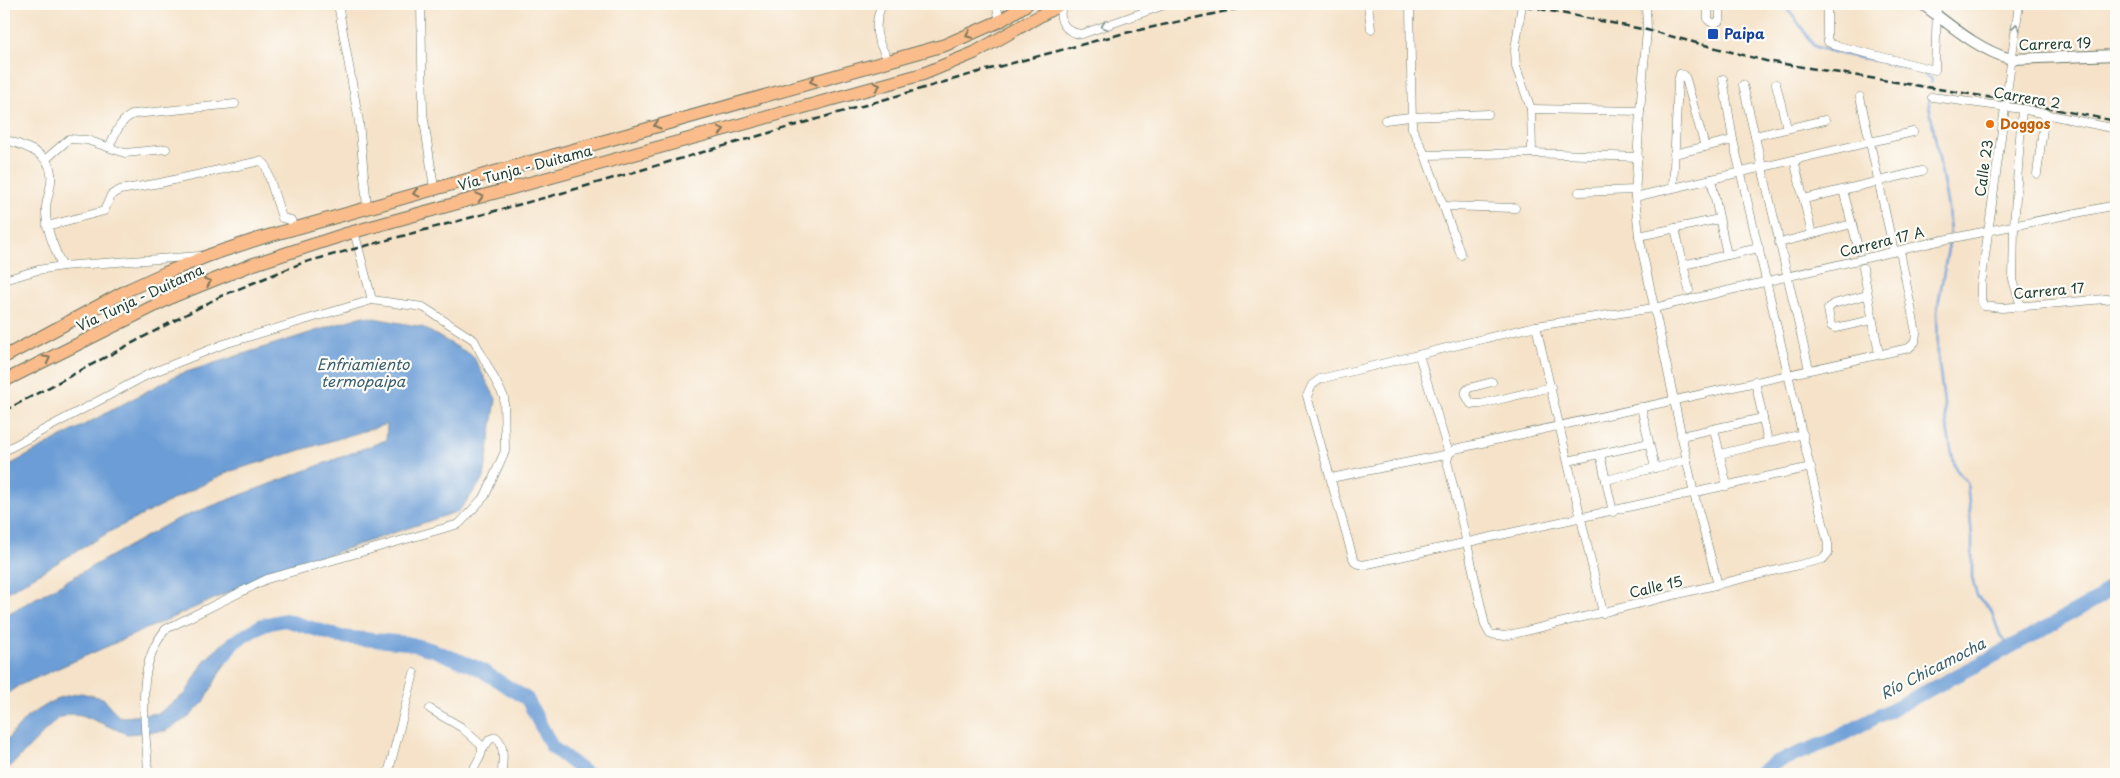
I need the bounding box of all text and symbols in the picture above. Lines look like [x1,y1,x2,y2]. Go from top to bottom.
one-way arrow [1101,20,1109,30]
one-way arrow [2010,22,2020,31]
place label: Paipa [1724,23,1765,44]
marker: Paipa [1706,27,1720,41]
one-way arrow [965,29,974,40]
street label: Carrera 19 [2018,32,2092,55]
one-way arrow [809,75,818,86]
street label: Carrera 2 [1992,81,2062,114]
one-way arrow [873,82,881,92]
place label: Doggos [2000,113,2051,134]
marker: Doggos [1984,118,1996,130]
one-way arrow [653,120,661,130]
one-way arrow [716,125,724,135]
street label: Calle 23 [1969,138,1998,198]
street label: Vía Tunja - Duitama [455,139,594,196]
one-way arrow [412,187,421,198]
one-way arrow [475,192,483,202]
street label: Carrera 17 A [1837,221,1927,262]
street label: Vía Tunja - Duitama [73,259,207,336]
street label: Carrera 17 [2012,277,2086,304]
one-way arrow [203,278,212,288]
water label: Enfriamiento termopaipa [317,352,410,392]
one-way arrow [42,355,51,365]
street label: Calle 15 [1627,570,1685,603]
water label: Río Chicamocha [1876,631,1990,704]

